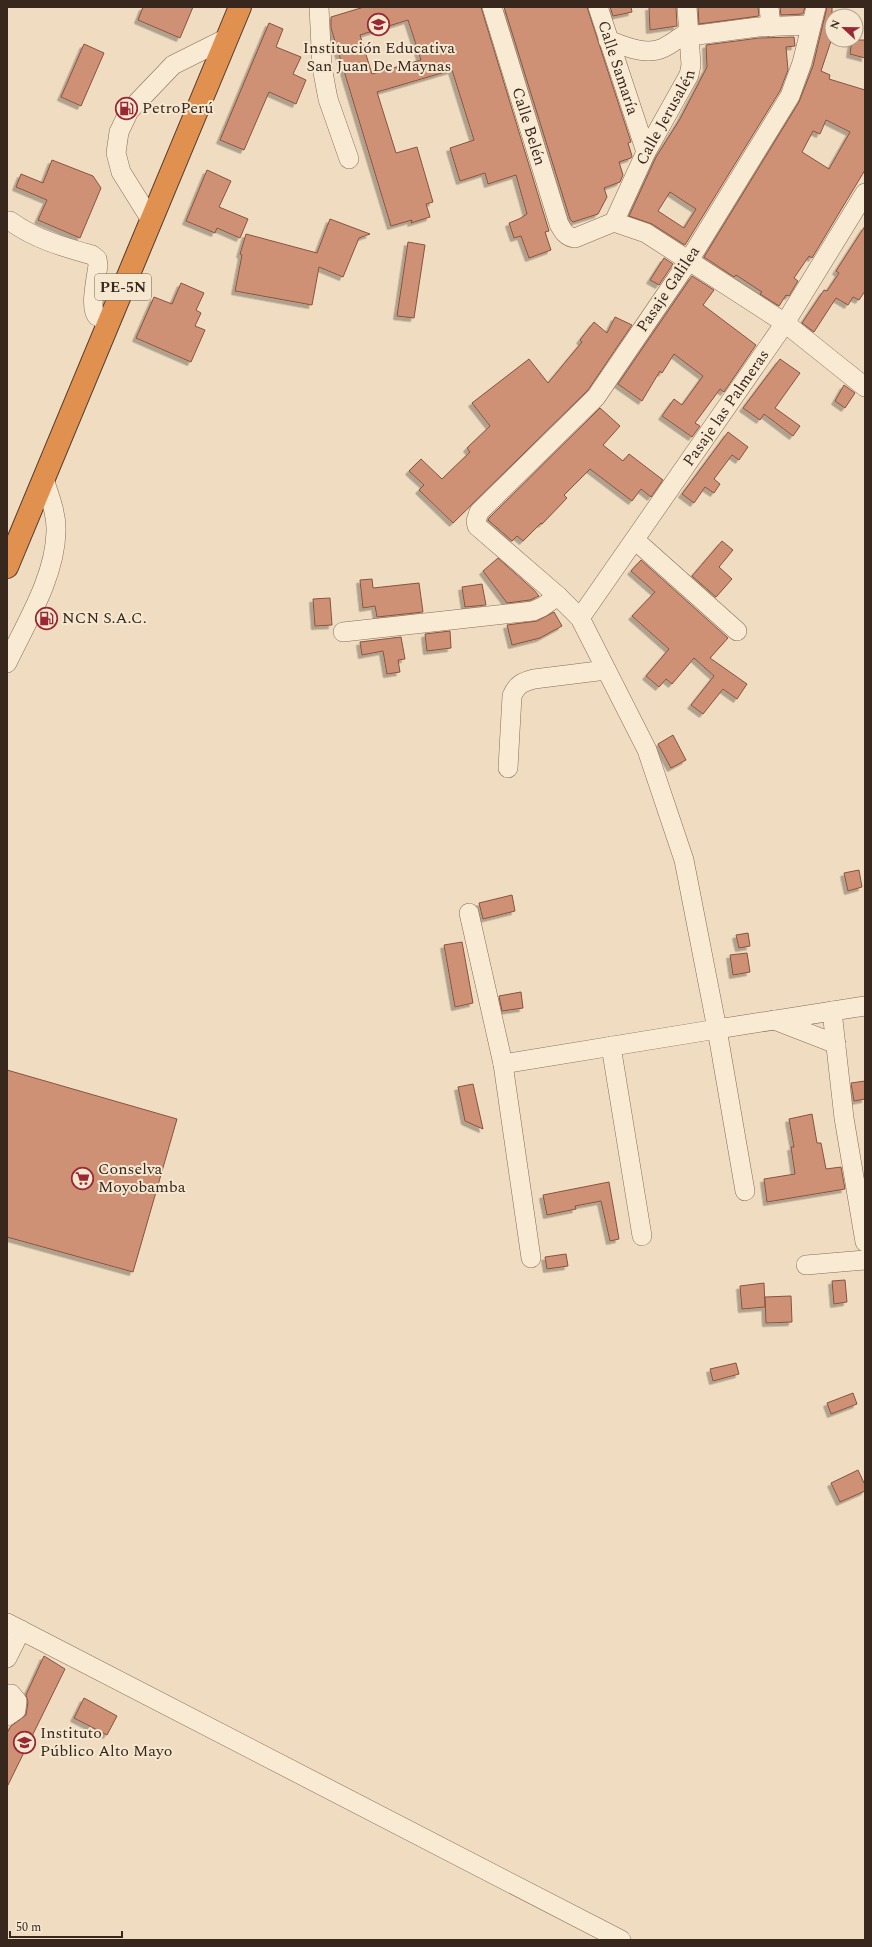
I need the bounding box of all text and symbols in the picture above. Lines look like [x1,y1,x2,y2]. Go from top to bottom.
north arrow [824,8,864,48]
school or university icon: Institución Educativa San Juan De Maynas [366,12,392,38]
street label: Calle Samaría [591,17,645,118]
text: N [826,17,845,32]
place label: Institución Educativa San Juan De Maynas [303,36,455,78]
street label: Calle Jerusalén [630,68,702,169]
street label: Calle Belén [505,84,552,169]
fuel station icon: PetroPerú [114,95,140,121]
place label: PetroPerú [142,96,213,120]
street label: Pasaje Galilea [630,241,706,337]
road number: PE-5N [95,274,151,300]
street label: Pasaje las Palmeras [677,344,775,471]
fuel station icon: NCN S.A.C. [33,605,59,631]
place label: NCN S.A.C. [62,606,147,630]
place label: Conselva Moyobamba [98,1157,186,1199]
supermarket icon: Conselva Moyobamba [70,1165,96,1191]
place label: Instituto Público Alto Mayo [40,1721,172,1763]
school or university icon: Instituto Público Alto Mayo [12,1729,38,1755]
scale bar [10,1913,122,1939]
text: 50 m [16,1918,41,1937]

